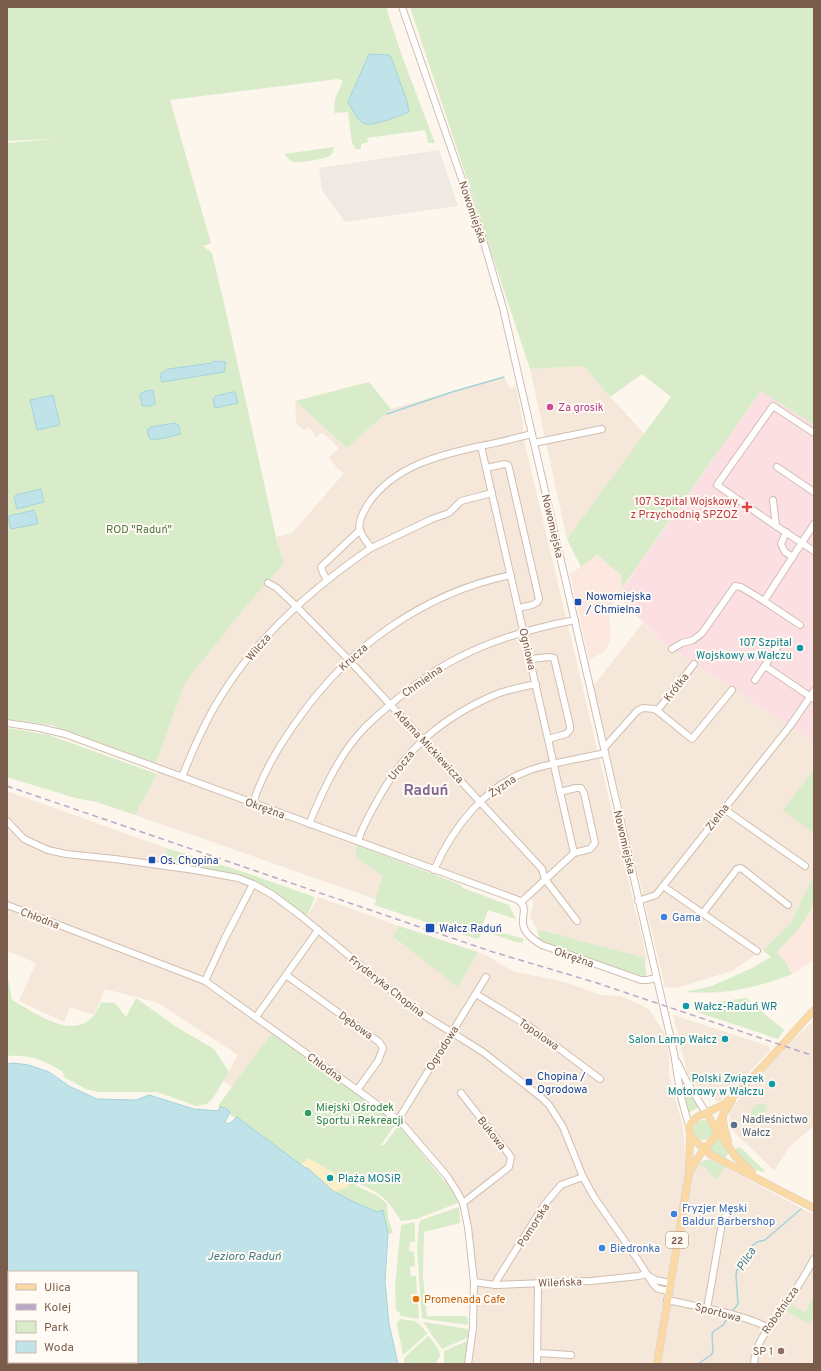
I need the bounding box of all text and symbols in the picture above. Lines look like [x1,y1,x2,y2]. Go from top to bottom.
street label: Nowomiejska [455,179,489,246]
place label: Za grosik [558,401,604,415]
marker: Za grosik [545,402,555,412]
street label: Nowomiejska [538,493,566,560]
place label: 107 Szpital Wojskowy z Przychodnią SPZOZ [630,495,738,522]
marker: 107 Szpital Wojskowy z Przychodnią SPZOZ [741,501,753,513]
park label: ROD "Raduń" [106,523,172,537]
place label: Nowomiejska / Chmielna [585,590,651,617]
marker: Nowomiejska / Chmielna [573,597,583,607]
street label: Ogniowa [515,627,539,672]
street label: Wilcza [243,631,274,664]
place label: 107 Szpital Wojskowy w Wałczu [696,636,792,663]
street label: Krucza [336,641,371,674]
marker: 107 Szpital Wojskowy w Wałczu [795,643,805,653]
street label: Chmielna [400,663,446,701]
street label: Krótka [661,670,692,705]
street label: Adama Mickiewicza [390,707,466,787]
street label: Urocza [385,748,418,783]
street label: Żyzna [486,772,519,801]
district label: Raduń [404,782,448,801]
street label: Okrężna [243,795,287,823]
street label: Zielna [703,801,733,834]
street label: Nowomiejska [610,809,638,876]
place label: Os. Chopina [160,854,219,868]
marker: Os. Chopina [147,855,157,865]
street label: Chłodna [18,905,61,933]
place label: Gama [672,911,701,925]
marker: Gama [659,912,669,922]
marker: Wałcz Raduń [424,922,436,934]
place label: Wałcz Raduń [439,922,502,936]
street label: Okrężna [552,945,596,971]
street label: Fryderyka Chopina [346,953,427,1021]
place label: Wałcz-Raduń WR [694,1000,777,1014]
marker: Wałcz-Raduń WR [681,1001,691,1011]
street label: Dębowa [335,1009,376,1043]
street label: Topolowa [515,1016,562,1054]
street label: Ogrodowa [424,1023,462,1074]
place label: Salon Lamp Wałcz [628,1033,717,1047]
marker: Salon Lamp Wałcz [720,1034,730,1044]
street label: Chłodna [304,1050,345,1086]
place label: Chopina / Ogrodowa [537,1070,587,1097]
place label: Polski Związek Motorowy w Wałczu [668,1072,764,1099]
marker: Chopina / Ogrodowa [524,1077,534,1087]
marker: Polski Związek Motorowy w Wałczu [767,1079,777,1089]
place label: Miejski Ośrodek Sportu i Rekreacji [316,1101,403,1128]
marker: Miejski Ośrodek Sportu i Rekreacji [303,1108,313,1118]
place label: Nadleśnictwo Wałcz [742,1113,808,1140]
street label: Bukowa [474,1114,509,1153]
marker: Nadleśnictwo Wałcz [729,1120,739,1130]
place label: Plaża MOSiR [338,1172,401,1186]
marker: Plaża MOSiR [325,1173,335,1183]
street label: Pomorska [515,1201,553,1250]
place label: Fryzjer Męski Baldur Barbershop [682,1202,775,1229]
marker: Fryzjer Męski Baldur Barbershop [669,1209,679,1219]
road number: 22 [666,1232,688,1248]
place label: Biedronka [610,1242,660,1256]
marker: Biedronka [597,1243,607,1253]
water label: Pilca [733,1244,761,1274]
water label: Jezioro Raduń [207,1249,283,1265]
legend [8,1271,138,1363]
street label: Wileńska [538,1275,582,1291]
text: Ulica [44,1280,71,1296]
street label: Robotnicza [759,1284,802,1337]
place label: Promenada Cafe [424,1293,506,1307]
marker: Promenada Cafe [411,1294,421,1304]
text: Kolej [44,1300,71,1316]
street label: Sportowa [693,1300,743,1326]
text: Park [44,1320,69,1336]
text: Woda [44,1340,74,1356]
place label: SP 1 [753,1345,773,1359]
marker: SP 1 [776,1346,786,1356]

